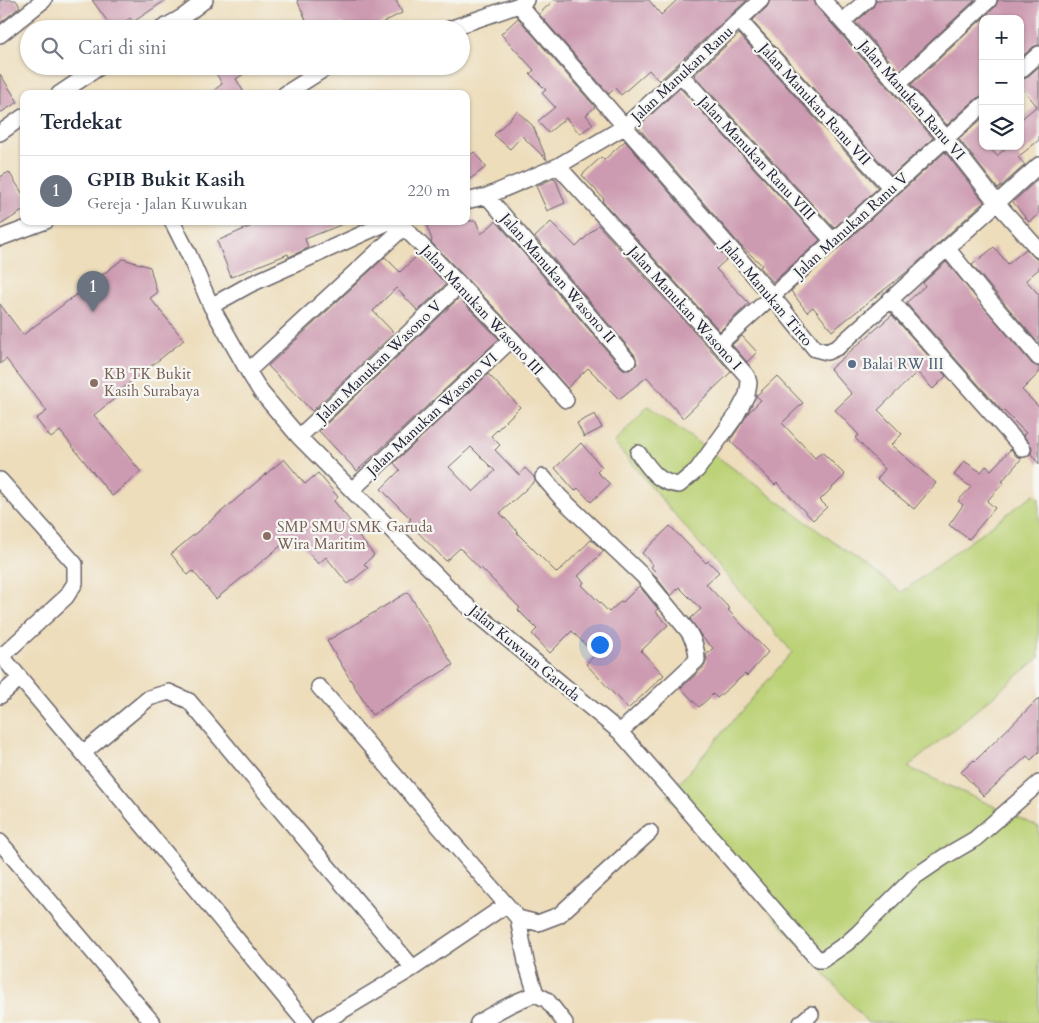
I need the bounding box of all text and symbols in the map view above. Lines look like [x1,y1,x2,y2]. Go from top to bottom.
map controls [979,15,1024,150]
button: + [979,15,1024,60]
search box [20,20,470,75]
street label: Jalan Manukan Ranu [625,22,737,128]
icon: search [38,34,66,62]
street label: Jalan Manukan Ranu VI [853,34,970,164]
text: Cari di sini [78,35,167,61]
street label: Jalan Manukan Ranu VII [753,37,875,169]
button: − [979,60,1024,105]
street label: Jalan Manukan Ranu VIII [693,90,820,224]
button: layers [979,105,1024,150]
text: Terdekat [40,108,122,137]
text: GPIB Bukit Kasih [87,167,245,193]
street label: Jalan Manukan Ranu V [788,168,913,283]
text: 1 [52,180,60,202]
text: 220 m [408,180,450,202]
text: Gereja · Jalan Kuwukan [87,193,248,215]
street label: Jalan Manukan Wasono II [495,207,620,347]
street label: Jalan Manukan Tirto [716,234,817,350]
street label: Jalan Manukan Wasono III [415,239,548,379]
street label: Jalan Manukan Wasono I [622,240,746,374]
pin: 1 [77,271,109,312]
street label: Jalan Manukan Wasono V [311,296,446,427]
street label: Jalan Manukan Wasono VI [361,348,502,481]
place label: Balai RW III [862,354,944,374]
marker: Balai RW III [846,358,858,370]
place label: KB TK Bukit Kasih Surabaya [104,364,200,401]
marker: KB TK Bukit Kasih Surabaya [88,377,100,389]
place label: SMP SMU SMK Garuda Wira Maritim [276,517,433,554]
marker: SMP SMU SMK Garuda Wira Maritim [261,530,273,542]
street label: Jalan Kuwuan Garuda [464,599,585,706]
your location [587,632,613,658]

